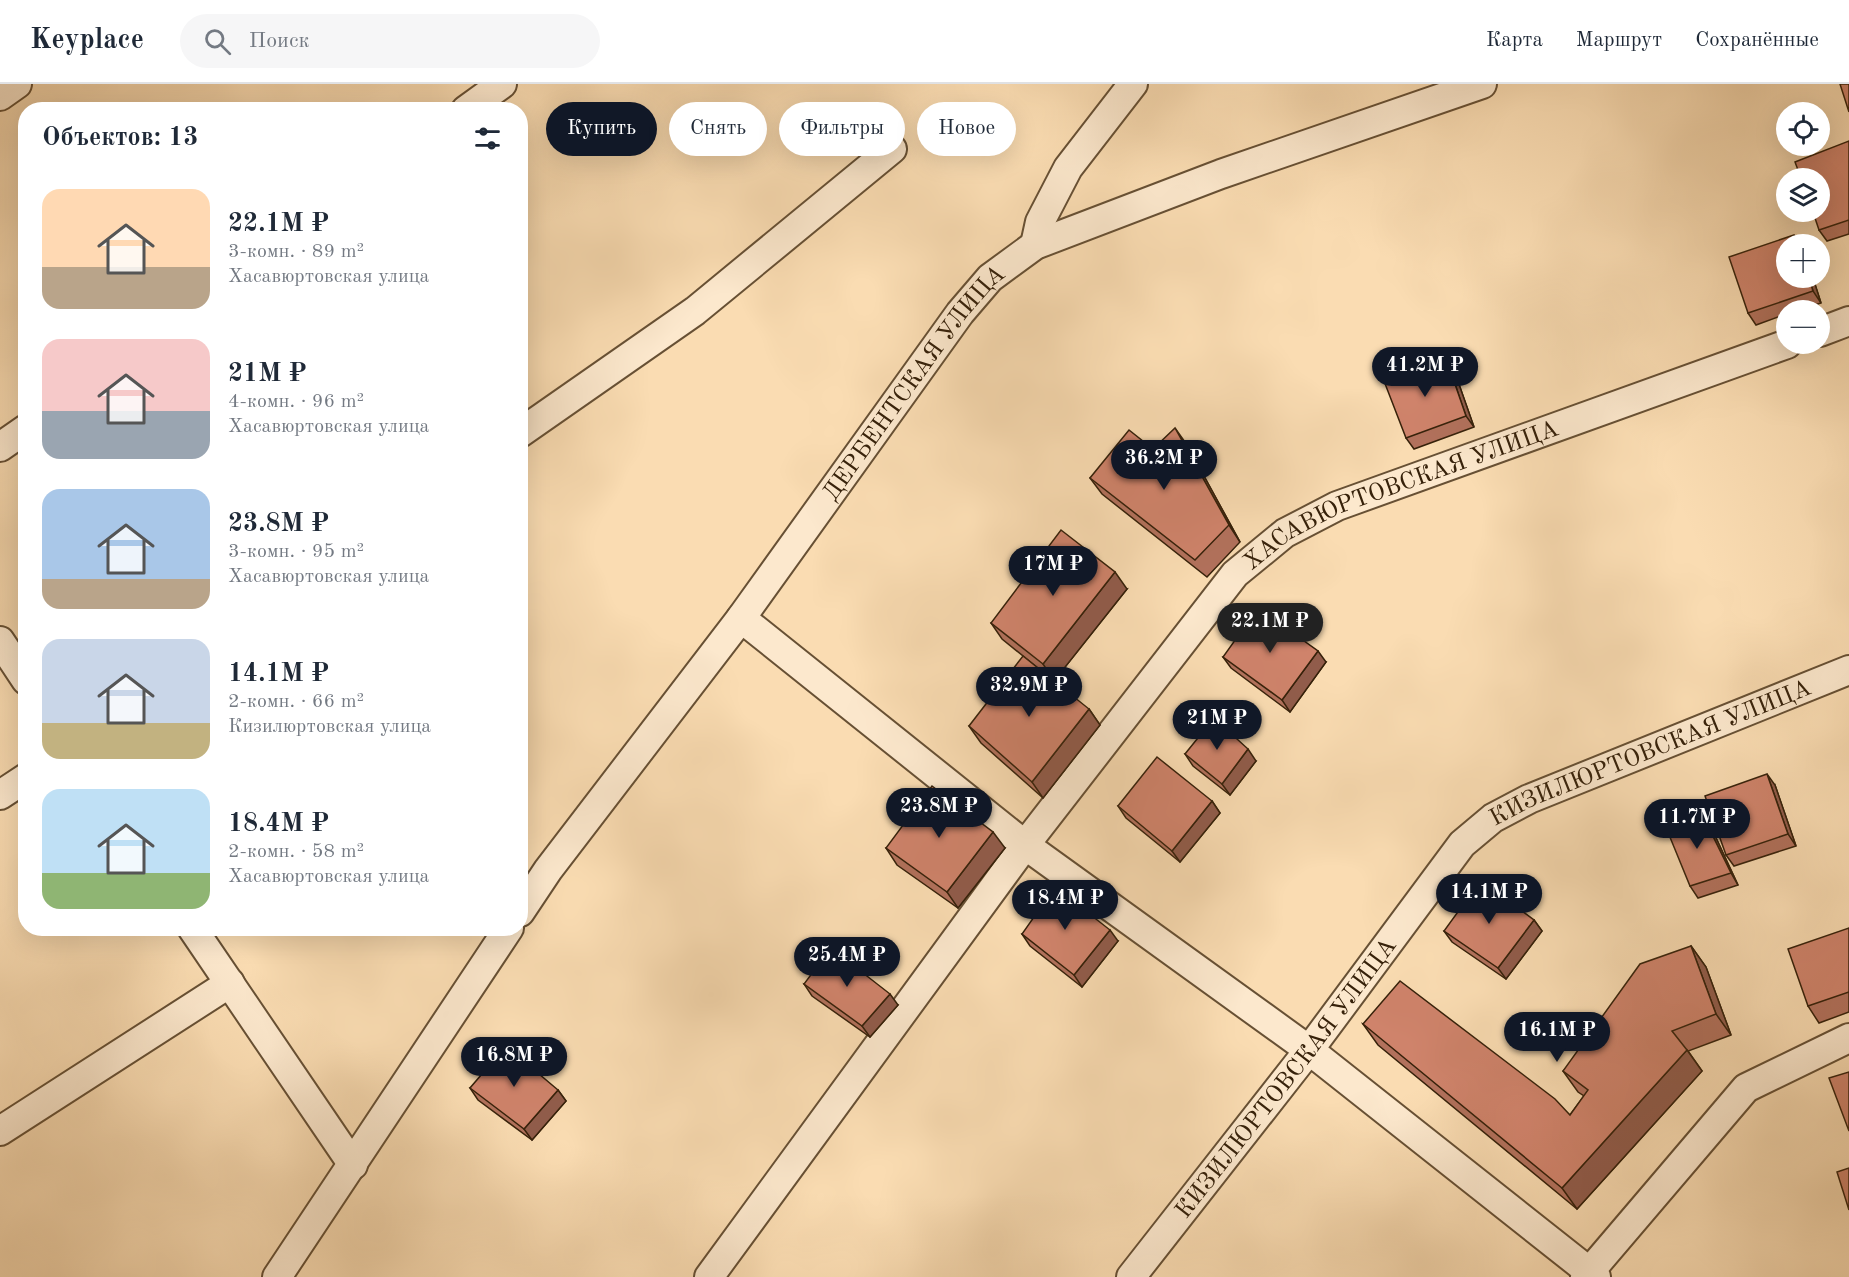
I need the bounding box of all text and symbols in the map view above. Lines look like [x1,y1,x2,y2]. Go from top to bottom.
search box [180,14,600,68]
icon: search [201,25,234,58]
text: Keyplace [30,27,144,55]
text: Поиск [249,30,310,52]
text: Карта [1486,30,1543,51]
text: Маршрут [1576,30,1662,51]
text: Сохранённые [1695,30,1819,51]
chip: Купить [546,102,657,156]
chip: Снять [669,102,767,156]
chip: Фильтры [779,102,905,156]
chip: Новое [917,102,1016,156]
map controls [1776,102,1830,354]
button: locate [1776,102,1830,156]
icon: filters [471,122,504,155]
text: Объектов: 13 [42,125,198,151]
button: layers [1776,168,1830,222]
text: 22.1M ₽ [228,211,329,237]
icon: home [90,213,162,285]
button: + [1776,234,1830,288]
text: 3-комн. · 89 m² [228,242,364,262]
street label: ДЕРБЕНТСКАЯ УЛИЦА [819,262,1010,506]
text: Хасавюртовская улица [228,267,429,287]
button: − [1776,300,1830,354]
pin: 41.2M ₽ [1370,347,1480,398]
text: 41.2M ₽ [1386,356,1464,376]
text: 21M ₽ [228,361,307,387]
icon: home [90,363,162,435]
text: 4-комн. · 96 m² [228,392,364,412]
text: Хасавюртовская улица [228,417,429,437]
street label: ХАСАВЮРТОВСКАЯ УЛИЦА [1240,417,1562,576]
pin: 36.2M ₽ [1109,440,1219,491]
text: 36.2M ₽ [1125,449,1203,469]
text: 23.8M ₽ [228,511,329,537]
icon: home [90,513,162,585]
text: 3-комн. · 95 m² [228,542,364,562]
pin: 17M ₽ [1011,546,1095,597]
text: 17M ₽ [1023,555,1083,575]
text: Хасавюртовская улица [228,567,429,587]
pin: 22.1M ₽ [1215,603,1325,654]
text: 22.1M ₽ [1231,612,1309,632]
text: 14.1M ₽ [228,661,329,687]
icon: home [90,663,162,735]
pin: 32.9M ₽ [974,667,1084,718]
text: 32.9M ₽ [990,676,1068,696]
street label: КИЗИЛЮРТОВСКАЯ УЛИЦА [1486,676,1815,832]
text: 2-комн. · 66 m² [228,692,364,712]
pin: 21M ₽ [1175,700,1259,751]
text: 21M ₽ [1187,709,1247,729]
text: Кизилюртовская улица [228,717,431,737]
pin: 23.8M ₽ [884,788,994,839]
text: 23.8M ₽ [900,797,978,817]
pin: 11.7M ₽ [1642,799,1752,850]
text: 11.7M ₽ [1658,808,1736,828]
text: 18.4M ₽ [228,811,329,837]
icon: home [90,813,162,885]
text: 2-комн. · 58 m² [228,842,364,862]
text: Хасавюртовская улица [228,867,429,887]
pin: 14.1M ₽ [1434,874,1544,925]
pin: 18.4M ₽ [1010,880,1120,931]
text: 14.1M ₽ [1450,883,1528,903]
text: 18.4M ₽ [1026,889,1104,909]
street label: КИЗИЛЮРТОВСКАЯ УЛИЦА [1172,934,1402,1224]
pin: 25.4M ₽ [792,937,902,988]
text: 25.4M ₽ [808,946,886,966]
pin: 16.1M ₽ [1502,1012,1612,1063]
text: 16.1M ₽ [1518,1021,1596,1041]
pin: 16.8M ₽ [459,1037,569,1088]
text: 16.8M ₽ [475,1046,553,1066]

